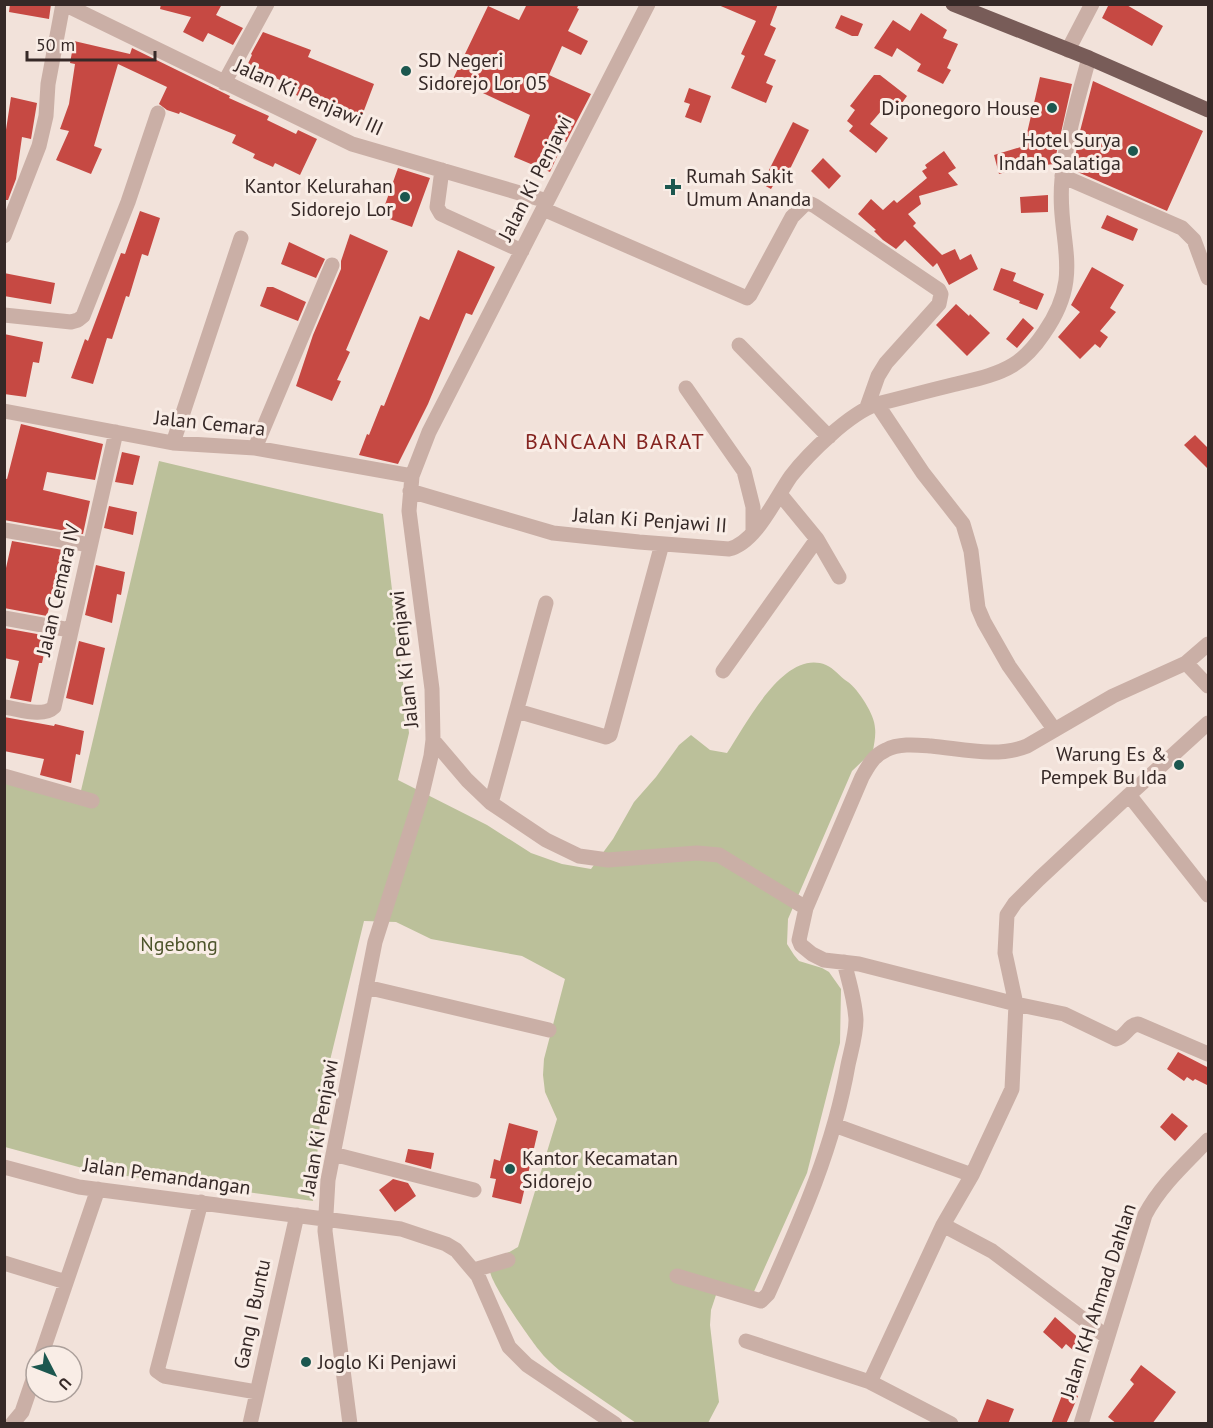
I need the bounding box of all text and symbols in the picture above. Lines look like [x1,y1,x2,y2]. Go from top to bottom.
scale bar [27,24,154,62]
text: 50 m [36,33,75,56]
place label: SD Negeri Sidorejo Lor 05 [418,47,548,96]
street label: Jalan Ki Penjawi III [230,52,388,141]
marker: SD Negeri Sidorejo Lor 05 [399,64,413,78]
place label: Diponegoro House [881,95,1040,121]
marker: Diponegoro House [1045,101,1059,115]
street label: Jalan Ki Penjawi [492,111,578,246]
place label: Hotel Surya Indah Salatiga [998,127,1121,176]
marker: Hotel Surya Indah Salatiga [1126,144,1140,158]
place label: Rumah Sakit Umum Ananda [686,163,811,212]
place label: Kantor Kelurahan Sidorejo Lor [245,173,393,222]
marker: Rumah Sakit Umum Ananda [664,178,682,196]
marker: Kantor Kelurahan Sidorejo Lor [398,190,412,204]
street label: Jalan Cemara [152,404,267,442]
district label: BANCAAN BARAT [525,427,705,455]
street label: Jalan Ki Penjawi II [571,502,728,538]
street label: Jalan Cemara IV [30,521,86,659]
street label: Jalan Ki Penjawi [384,589,424,730]
place label: Warung Es & Pempek Bu Ida [1041,741,1167,790]
marker: Warung Es & Pempek Bu Ida [1172,758,1186,772]
park label: Ngebong [140,931,218,957]
street label: Jalan Ki Penjawi [294,1057,344,1198]
place label: Kantor Kecamatan Sidorejo [522,1145,678,1194]
street label: Jalan Pemandangan [81,1151,252,1201]
marker: Kantor Kecamatan Sidorejo [503,1162,517,1176]
street label: Jalan KH Ahmad Dahlan [1054,1200,1142,1403]
street label: Gang I Buntu [228,1257,276,1371]
north arrow [24,1344,84,1404]
place label: Joglo Ki Penjawi [317,1349,457,1375]
marker: Joglo Ki Penjawi [299,1355,313,1369]
text: U [54,1374,76,1394]

